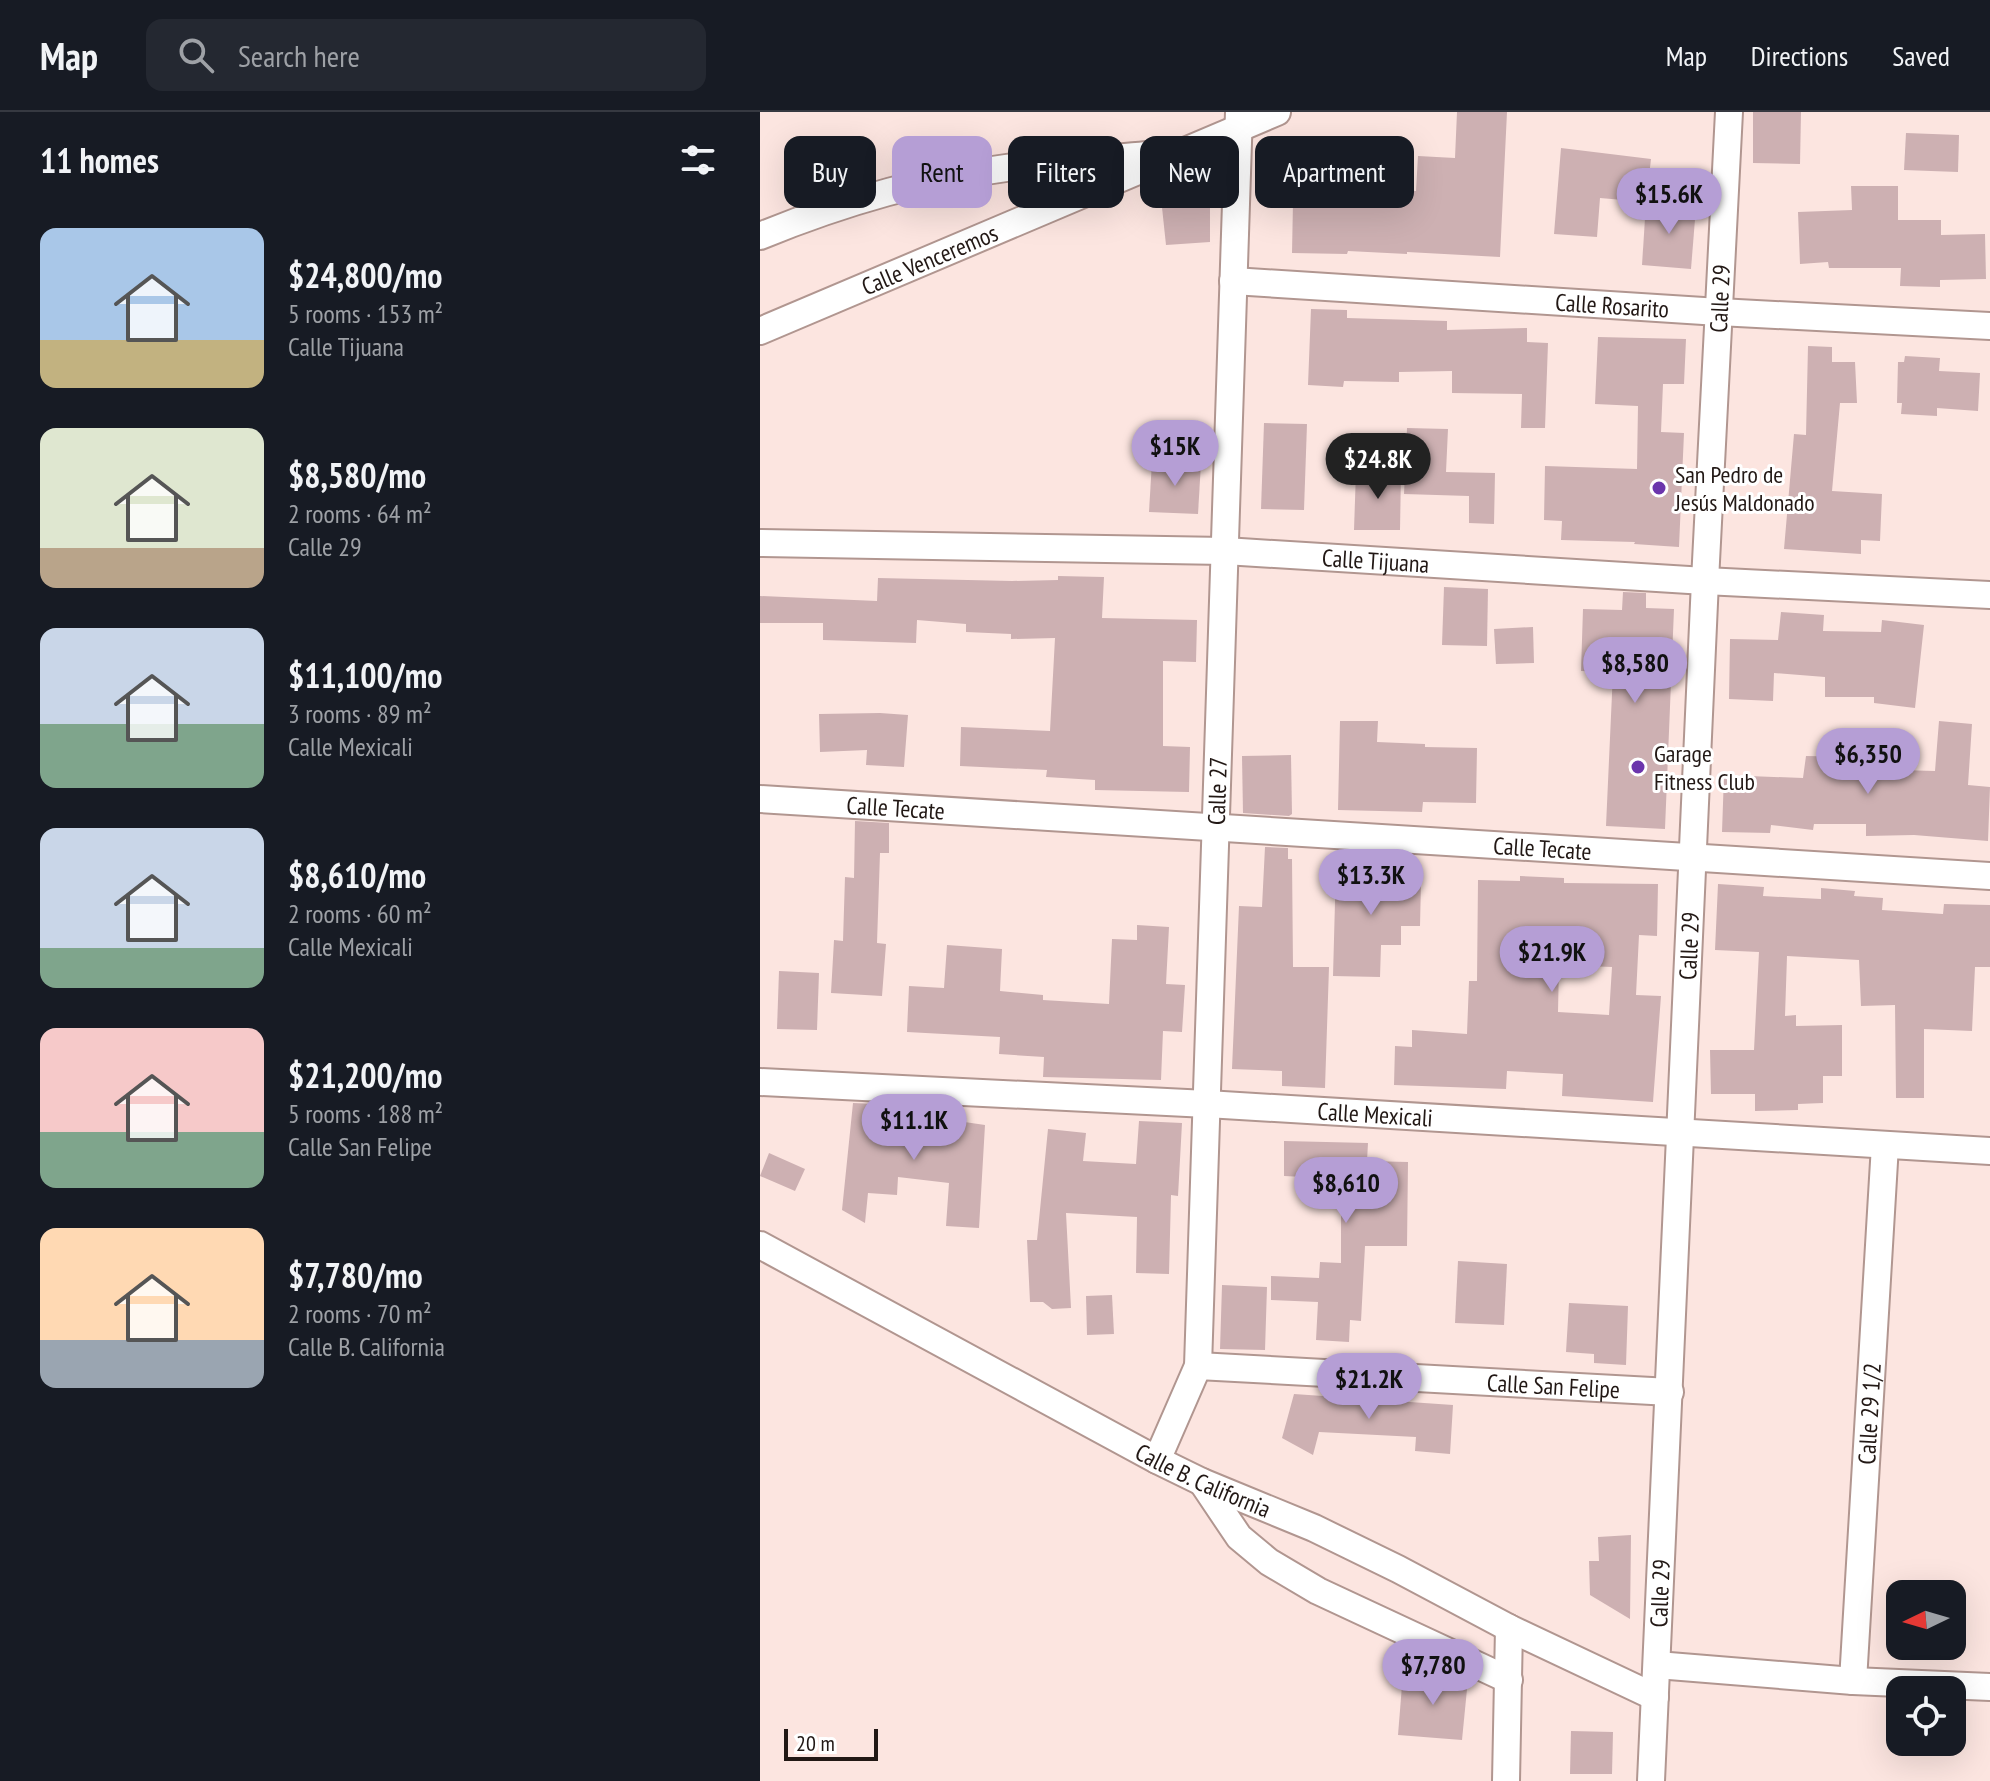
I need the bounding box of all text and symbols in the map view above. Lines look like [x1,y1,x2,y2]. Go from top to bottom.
search box [146,19,706,91]
text: Map [40,31,98,80]
icon: search [174,33,218,77]
text: Search here [238,36,360,75]
text: Map [1666,37,1707,74]
text: Directions [1751,37,1848,74]
text: Saved [1892,37,1950,74]
chip: Buy [784,136,876,208]
chip: Rent [892,136,992,208]
chip: Filters [1008,136,1124,208]
chip: New [1140,136,1239,208]
chip: Apartment [1255,136,1414,208]
text: 11 homes [40,138,159,182]
icon: filters [676,138,720,182]
pin: $15.6K [1604,168,1734,236]
text: $15.6K [1635,177,1703,210]
street label: Calle Venceremos [857,217,1002,302]
text: $24,800/mo [288,253,442,297]
icon: home [104,260,200,356]
street label: Calle 29 [1702,264,1737,333]
street label: Calle Rosarito [1554,286,1670,324]
text: 5 rooms · 153 m² [288,297,443,330]
text: Calle Tijuana [288,330,404,363]
pin: $15K [1128,420,1222,488]
text: $15K [1150,429,1200,462]
pin: $24.8K [1313,433,1443,501]
text: $24.8K [1344,442,1412,475]
text: $8,580/mo [288,453,426,497]
place label: San Pedro de Jesús Maldonado [1674,459,1815,518]
icon: home [104,460,200,556]
marker: San Pedro de Jesús Maldonado [1650,479,1668,497]
text: 2 rooms · 64 m² [288,497,432,530]
text: Calle 29 [288,530,362,563]
street label: Calle Tijuana [1321,542,1430,579]
pin: $8,580 [1570,637,1700,705]
text: $8,580 [1601,646,1669,679]
text: $11,100/mo [288,653,442,697]
icon: home [104,660,200,756]
text: 3 rooms · 89 m² [288,697,432,730]
pin: $6,350 [1803,728,1933,796]
text: Calle Mexicali [288,730,413,763]
text: $6,350 [1834,737,1902,770]
place label: Garage Fitness Club [1654,738,1755,797]
street label: Calle 27 [1200,756,1233,825]
marker: Garage Fitness Club [1629,758,1647,776]
street label: Calle Tecate [846,789,946,826]
street label: Calle Tecate [1492,829,1593,867]
pin: $13.3K [1306,849,1436,917]
text: $8,610/mo [288,853,426,897]
text: $13.3K [1337,858,1405,891]
icon: home [104,860,200,956]
text: 2 rooms · 60 m² [288,897,432,930]
street label: Calle 29 [1672,911,1706,981]
pin: $21.9K [1487,926,1617,994]
text: Calle Mexicali [288,930,413,963]
text: $21.9K [1518,935,1586,968]
text: $21,200/mo [288,1053,442,1097]
icon: home [104,1060,200,1156]
pin: $11.1K [849,1094,979,1162]
street label: Calle Mexicali [1317,1095,1434,1133]
text: 5 rooms · 188 m² [288,1097,443,1130]
text: $11.1K [880,1103,948,1136]
text: Calle San Felipe [288,1130,432,1163]
pin: $8,610 [1281,1157,1411,1225]
text: $8,610 [1312,1166,1380,1199]
text: $7,780/mo [288,1253,423,1297]
icon: home [104,1260,200,1356]
text: 2 rooms · 70 m² [288,1297,432,1330]
text: Calle B. California [288,1330,445,1363]
pin: $21.2K [1304,1353,1434,1421]
text: $21.2K [1335,1362,1403,1395]
street label: Calle 29 1/2 [1850,1362,1887,1465]
street label: Calle San Felipe [1486,1366,1621,1405]
street label: Calle B. California [1130,1436,1275,1524]
street label: Calle 29 [1642,1558,1676,1628]
north arrow [1886,1580,1966,1660]
map controls [1886,1580,1966,1756]
pin: $7,780 [1368,1639,1498,1707]
text: $7,780 [1400,1648,1466,1681]
button: locate [1886,1676,1966,1756]
scale bar [784,1725,878,1761]
text: 20 m [796,1729,835,1757]

